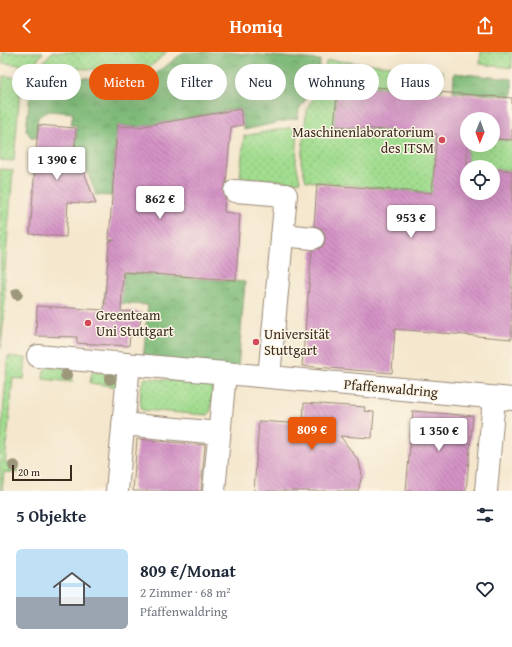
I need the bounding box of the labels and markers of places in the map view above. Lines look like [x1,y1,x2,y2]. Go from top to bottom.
place label: Maschinenlaboratorium des ITSM [292,122,435,158]
marker: Maschinenlaboratorium des ITSM [437,135,447,145]
pin: 1 390 € [20,147,94,181]
pin: 862 € [132,186,188,220]
pin: 953 € [383,205,439,239]
place label: Greenteam Uni Stuttgart [96,305,174,341]
marker: Greenteam Uni Stuttgart [83,318,93,328]
place label: Universität Stuttgart [264,324,330,360]
marker: Universität Stuttgart [251,337,261,347]
pin: 809 € [284,417,340,451]
pin: 1 350 € [402,418,476,452]

